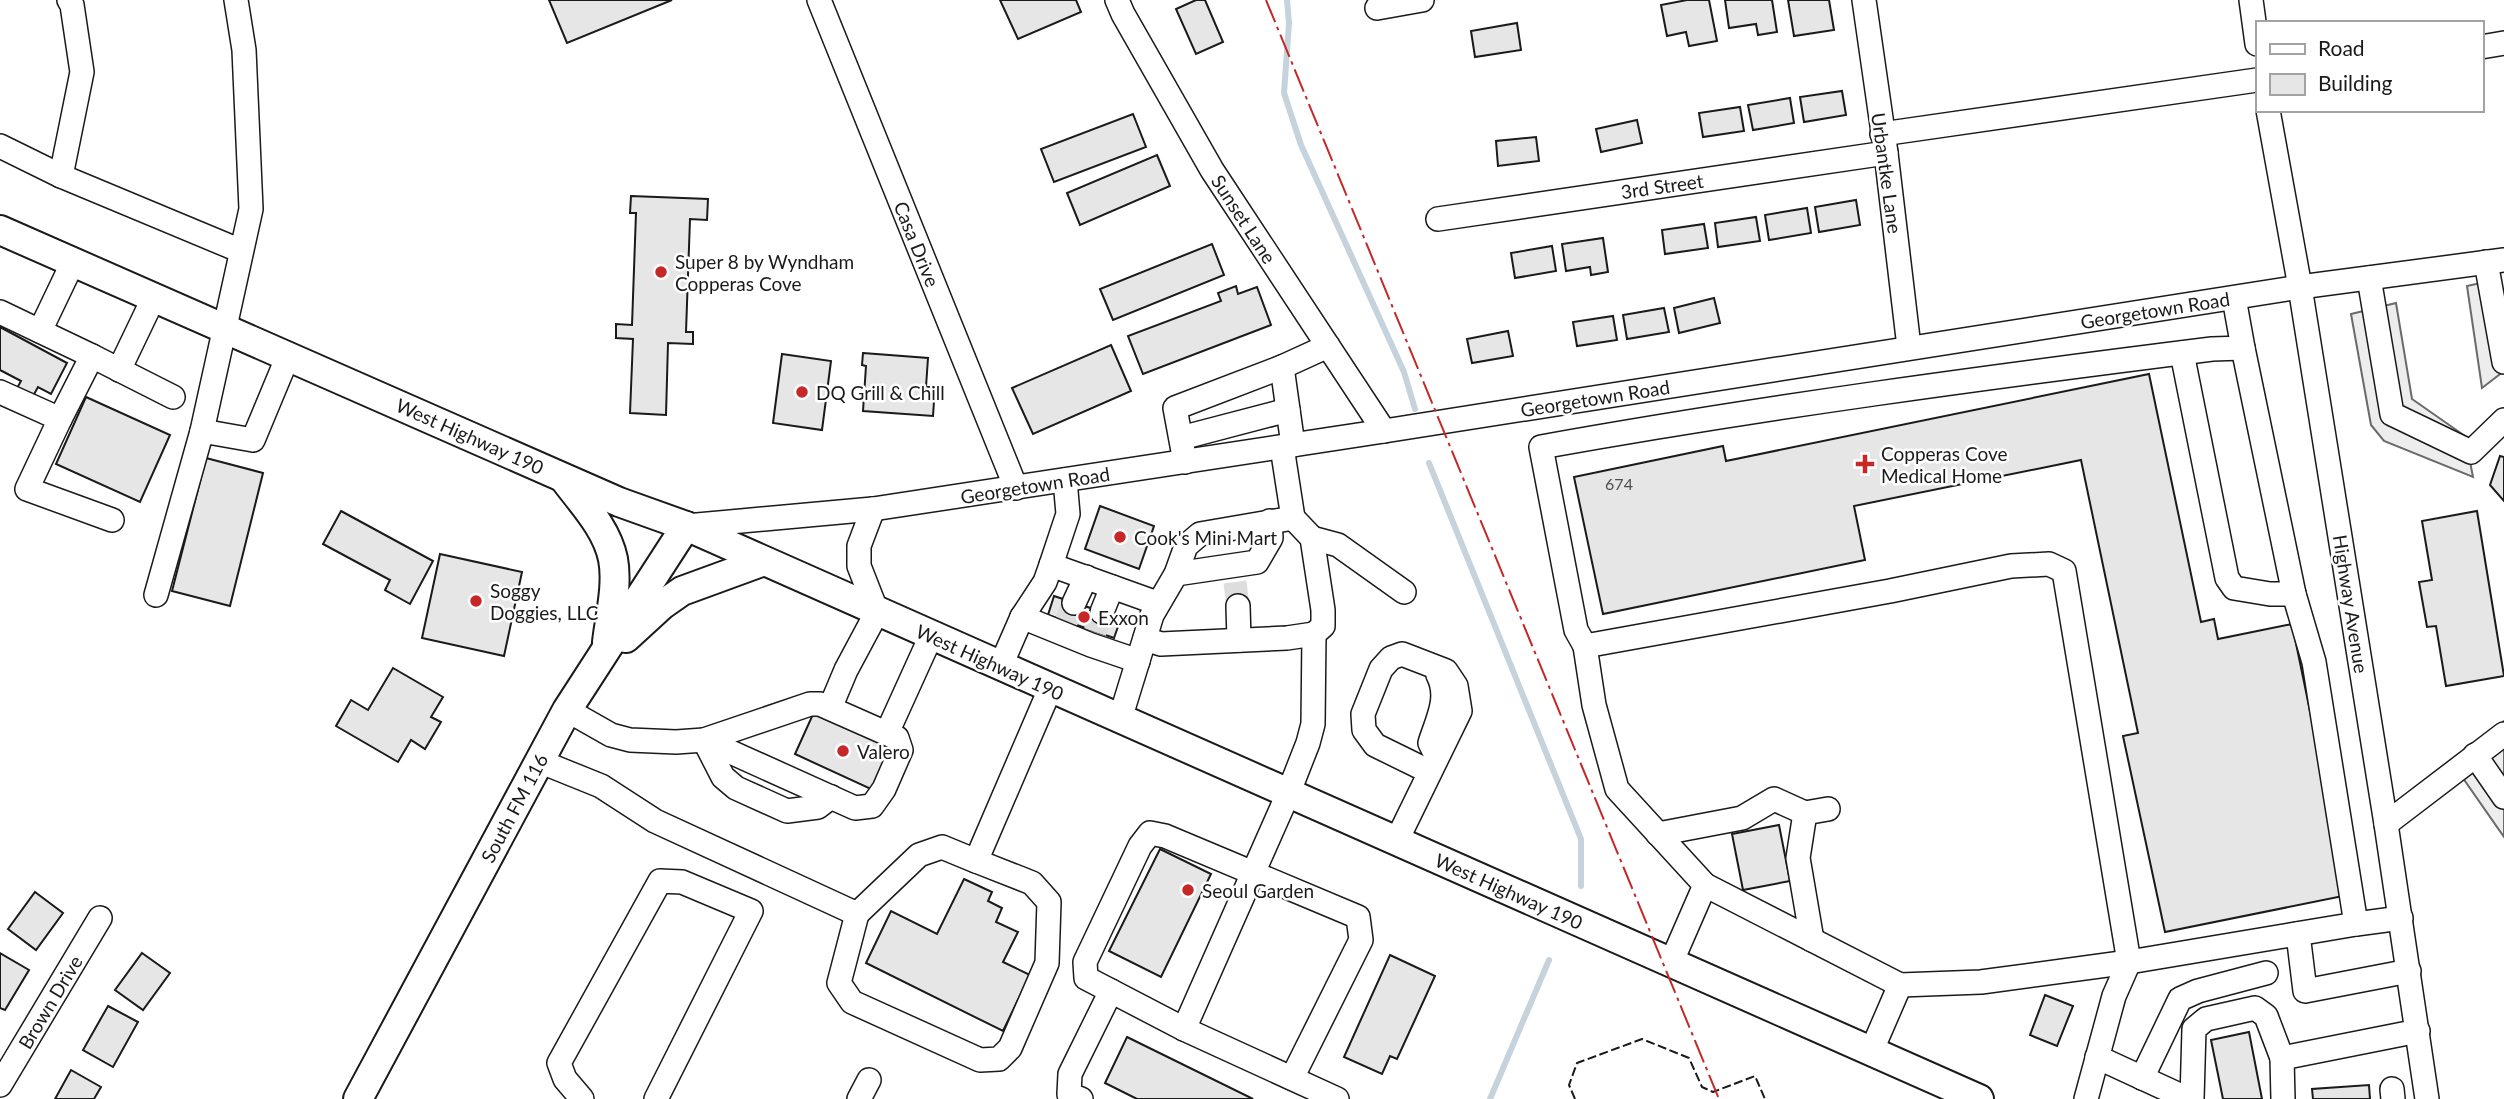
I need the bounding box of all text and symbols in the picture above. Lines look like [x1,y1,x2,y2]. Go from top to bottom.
legend [2256,21,2483,112]
text: Road [2318,35,2365,60]
text: Building [2318,70,2393,95]
street label: Urbantke Lane [1867,111,1907,235]
street label: 3rd Street [1619,169,1705,203]
street label: Sunset Lane [1207,170,1281,268]
street label: Casa Drive [889,198,945,290]
place label: Super 8 by Wyndham Copperas Cove [675,250,854,295]
marker: Super 8 by Wyndham Copperas Cove [653,264,669,280]
street label: Georgetown Road [2079,287,2231,333]
street label: Georgetown Road [1519,375,1671,421]
place label: DQ Grill & Chill [816,381,945,404]
marker: DQ Grill & Chill [794,384,810,400]
street label: West Highway 190 [393,393,547,479]
place label: Copperas Cove Medical Home [1881,442,2007,487]
marker: Copperas Cove Medical Home [1855,454,1875,474]
street label: Georgetown Road [959,462,1111,508]
house number: 674 [1605,474,1633,493]
place label: Cook's Mini Mart [1134,526,1277,549]
marker: Cook's Mini Mart [1112,529,1128,545]
street label: Highway Avenue [2329,533,2373,675]
place label: Soggy Doggies, LLC [490,579,599,624]
marker: Soggy Doggies, LLC [468,593,484,609]
place label: Exxon [1098,606,1149,629]
marker: Exxon [1076,609,1092,625]
street label: West Highway 190 [913,619,1067,705]
place label: Valero [857,740,910,763]
marker: Valero [835,743,851,759]
street label: South FM 116 [476,750,552,866]
street label: West Highway 190 [1432,848,1586,934]
place label: Seoul Garden [1202,879,1314,902]
marker: Seoul Garden [1180,882,1196,898]
street label: Brown Drive [13,951,87,1053]

